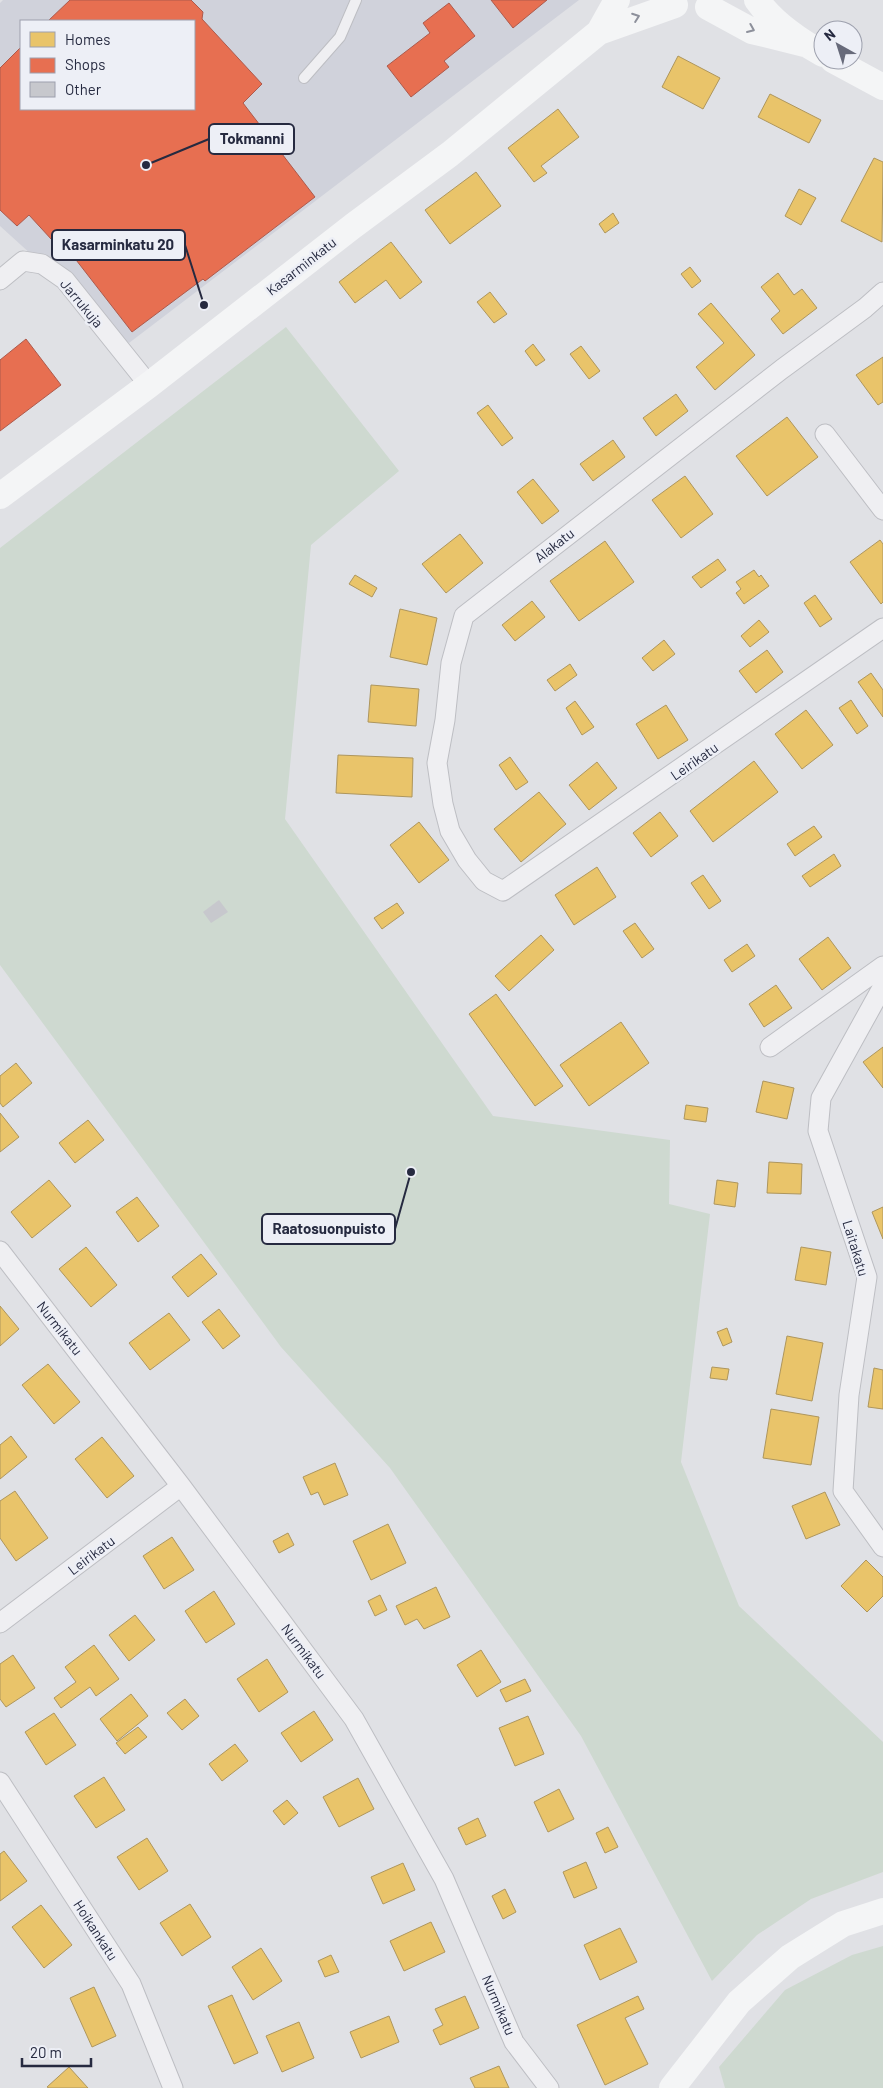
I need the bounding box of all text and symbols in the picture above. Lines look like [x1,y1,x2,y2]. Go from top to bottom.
one-way arrow [632,13,640,23]
legend [20,20,195,110]
north arrow [813,20,863,70]
one-way arrow [746,23,755,33]
text: N [821,25,838,44]
text: Homes [65,30,110,48]
text: Shops [65,55,105,73]
text: Other [65,80,102,98]
callout: Tokmanni [209,124,294,154]
text: Tokmanni [220,129,284,147]
callout: Kasarminkatu 20 [52,230,185,260]
street label: Kasarminkatu [263,233,339,299]
text: Kasarminkatu 20 [62,235,174,253]
street label: Jarrukuja [57,275,107,331]
street label: Alakatu [531,524,577,566]
street label: Leirikatu [667,738,721,784]
callout: Raatosuonpuisto [262,1214,395,1244]
street label: Laitakatu [839,1218,873,1278]
text: Raatosuonpuisto [272,1219,386,1237]
street label: Nurmikatu [34,1298,86,1358]
street label: Leirikatu [64,1532,118,1578]
street label: Nurmikatu [278,1620,330,1682]
street label: Hoikankatu [70,1897,122,1963]
street label: Nurmikatu [479,1972,519,2038]
scale bar [22,2036,91,2068]
text: 20 m [30,2043,62,2061]

